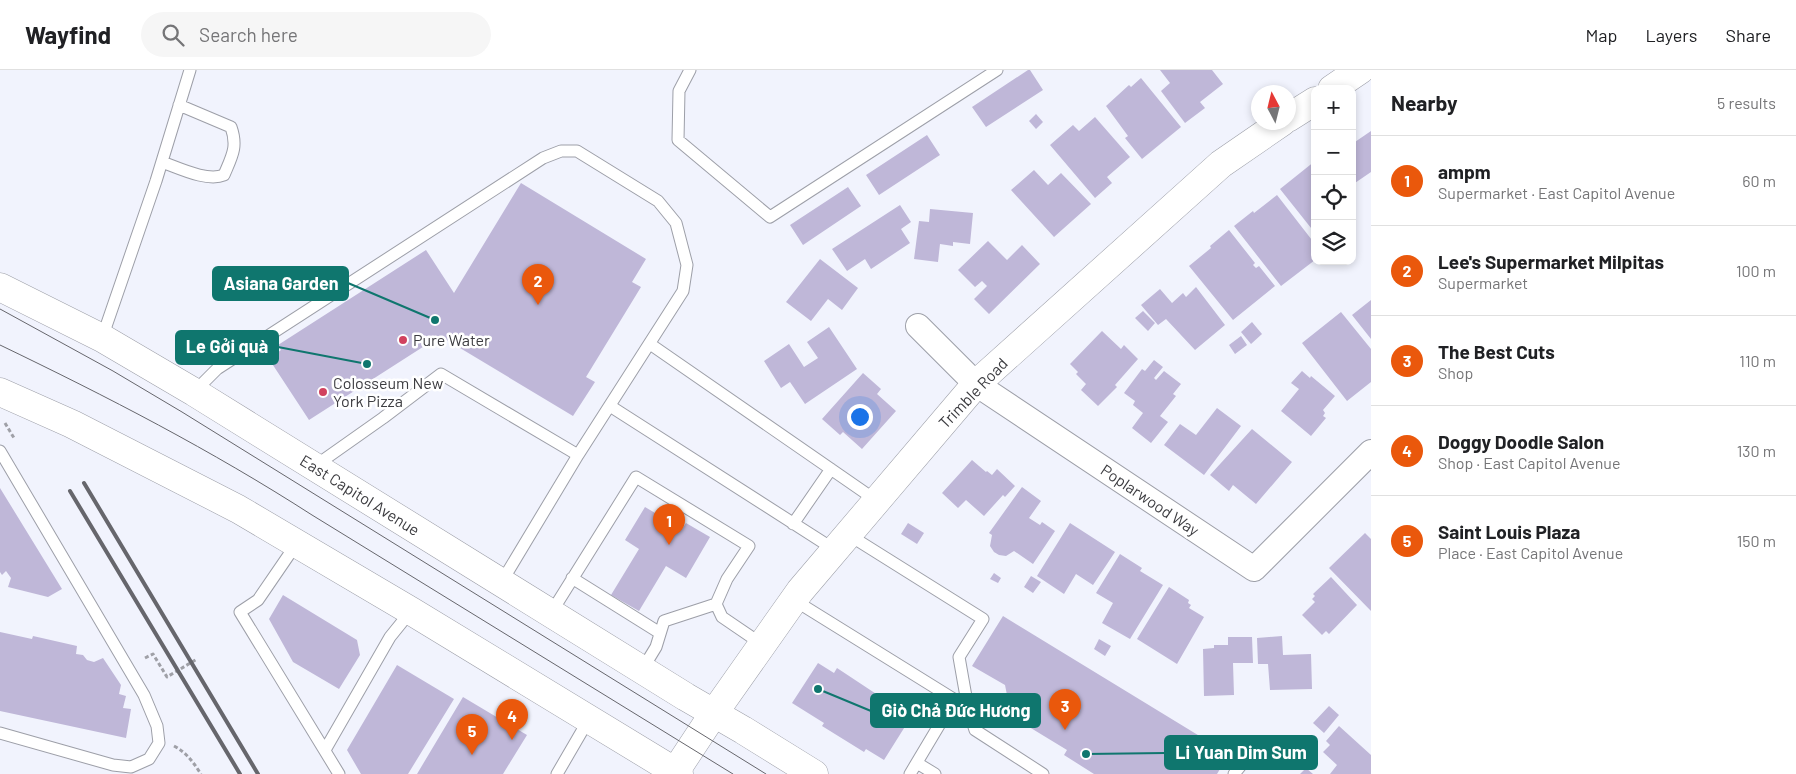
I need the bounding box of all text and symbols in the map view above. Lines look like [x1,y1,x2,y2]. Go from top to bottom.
search box [141,12,491,57]
text: Wayfind [25,20,111,49]
icon: search [159,21,187,49]
text: Search here [199,23,298,46]
text: Map [1585,24,1617,46]
text: Layers [1645,24,1698,46]
text: Share [1726,24,1771,46]
north arrow [1251,85,1296,130]
map controls [1311,85,1356,265]
button: + [1311,85,1356,130]
text: Nearby [1391,90,1457,115]
text: 5 results [1717,93,1776,112]
button: − [1311,130,1356,175]
text: ampm [1438,160,1491,183]
text: 1 [1404,171,1410,190]
text: 60 m [1742,171,1776,190]
button: locate [1311,175,1356,220]
text: Supermarket · East Capitol Avenue [1438,183,1675,202]
button: layers [1311,220,1356,265]
text: Lee's Supermarket Milpitas [1438,250,1664,273]
text: 2 [1403,261,1411,280]
text: 100 m [1736,261,1776,280]
pin: 2 [522,264,554,305]
callout: Asiana Garden [213,267,348,300]
text: Asiana Garden [223,272,339,294]
text: Supermarket [1438,273,1528,292]
place label: Pure Water [413,330,490,349]
callout: Le Gởi quà [176,331,278,364]
marker: Pure Water [397,334,409,346]
text: Le Gởi quà [186,335,268,357]
text: The Best Cuts [1438,340,1555,363]
text: 3 [1403,351,1411,370]
text: 110 m [1739,351,1776,370]
street label: Trimble Road [934,353,1011,432]
text: Shop [1438,363,1473,382]
place label: Colosseum New York Pizza [333,373,444,410]
marker: Colosseum New York Pizza [317,386,329,398]
your location [847,404,873,430]
text: Doggy Doodle Salon [1438,430,1604,453]
text: 4 [1402,441,1412,460]
text: 130 m [1737,441,1776,460]
street label: East Capitol Avenue [297,450,424,539]
text: Shop · East Capitol Avenue [1438,453,1620,472]
street label: Poplarwood Way [1098,460,1203,540]
pin: 1 [653,504,685,545]
text: Saint Louis Plaza [1438,520,1580,543]
text: 5 [1403,531,1411,550]
text: 150 m [1737,531,1776,550]
text: Place · East Capitol Avenue [1438,543,1623,562]
pin: 3 [1049,689,1081,730]
callout: Giò Chả Đức Hương [871,694,1040,727]
pin: 4 [496,699,528,740]
text: Giò Chả Đức Hương [882,699,1030,721]
pin: 5 [456,714,488,755]
callout: Li Yuan Dim Sum [1165,736,1317,769]
text: Li Yuan Dim Sum [1175,741,1307,763]

